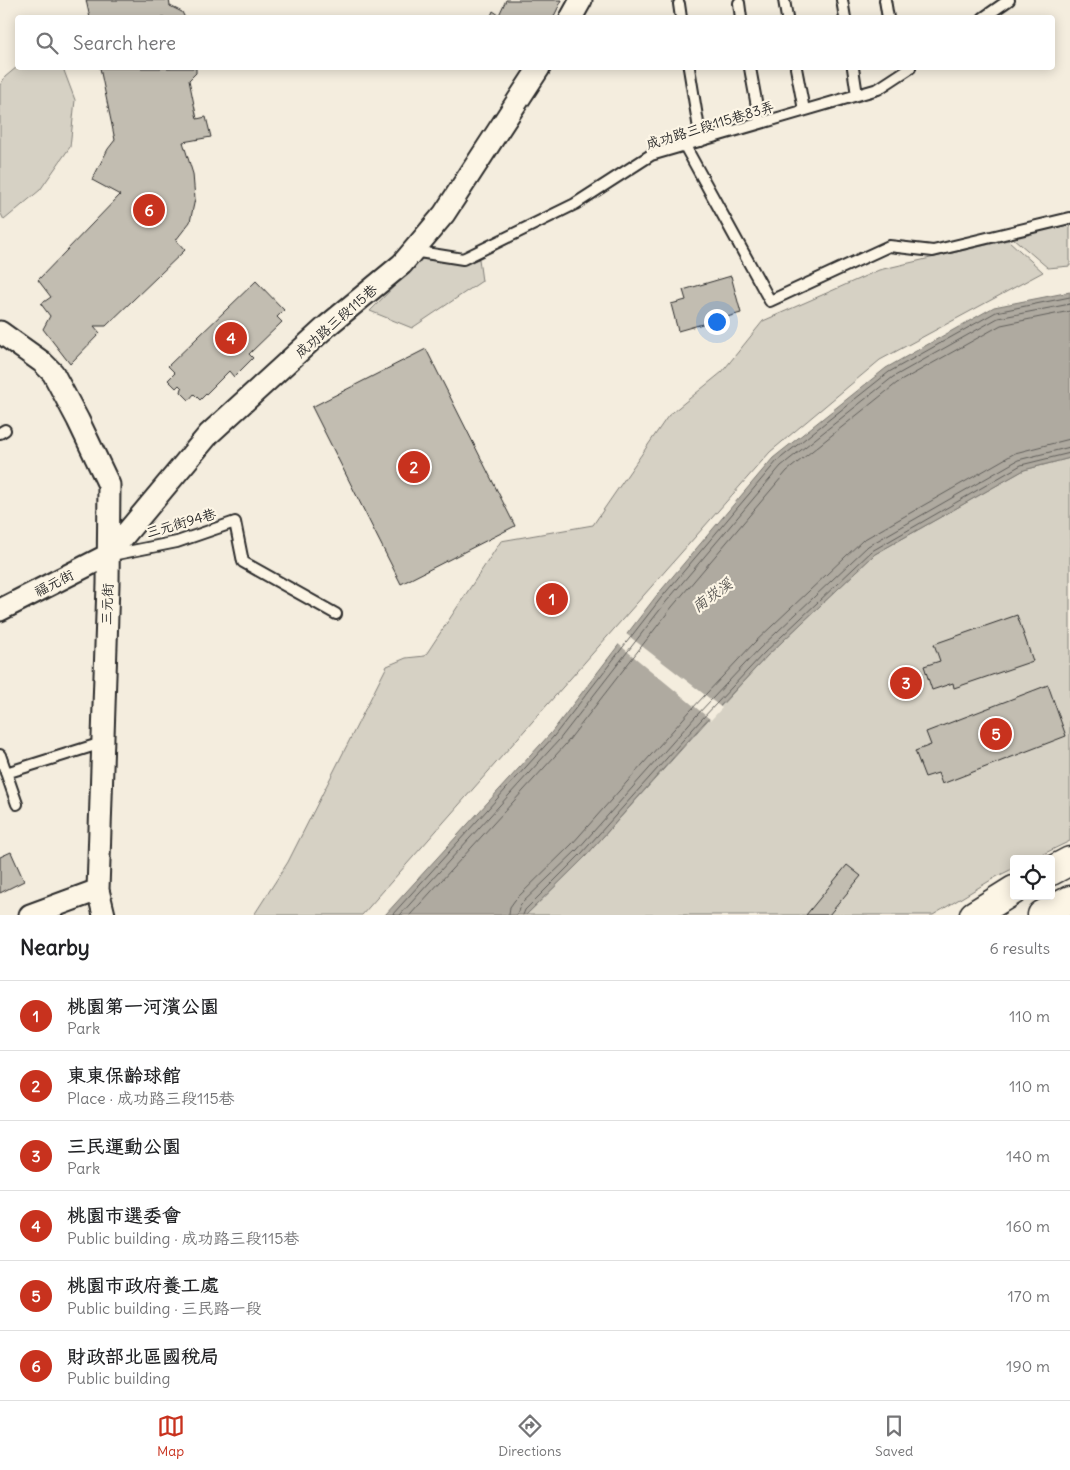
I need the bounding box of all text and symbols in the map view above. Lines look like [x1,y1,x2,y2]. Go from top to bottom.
search box [15,15,1055,70]
icon: search [33,29,61,57]
text: Search here [73,31,176,55]
street label: 成功路三段115巷83弄 [644,97,776,153]
pin: 6 [133,191,165,229]
street label: 成功路三段115巷 [291,280,382,362]
your location [704,309,730,335]
pin: 4 [215,319,247,357]
pin: 2 [398,448,430,486]
street label: 三元街94巷 [144,504,219,542]
street label: 福元街 [31,565,77,601]
water label: 南崁溪 [688,574,737,616]
pin: 1 [536,580,568,618]
street label: 三元街 [97,583,117,625]
pin: 3 [890,664,922,702]
pin: 5 [980,715,1012,753]
map controls [1010,855,1055,900]
button: locate [1010,855,1055,900]
text: Nearby [20,934,90,961]
text: 6 results [989,938,1050,958]
text: 桃園第一河濱公園 [67,994,219,1018]
text: 1 [33,1006,39,1026]
text: 110 m [1009,1006,1050,1026]
text: Park [67,1018,100,1038]
text: 東東保齡球館 [67,1063,181,1087]
text: 2 [32,1076,40,1096]
text: 110 m [1009,1076,1050,1096]
text: Place · 成功路三段115巷 [67,1088,235,1108]
text: 三民運動公園 [67,1134,181,1158]
text: 3 [31,1146,41,1166]
text: 140 m [1006,1146,1050,1166]
text: Park [67,1158,100,1178]
text: 桃園市選委會 [67,1203,181,1227]
text: 4 [31,1216,41,1236]
text: 160 m [1006,1216,1050,1236]
text: Public building · 成功路三段115巷 [67,1228,300,1248]
text: 桃園市政府養工處 [67,1273,219,1297]
text: 5 [31,1286,41,1306]
text: 170 m [1007,1286,1050,1306]
text: Public building · 三民路一段 [67,1298,262,1318]
text: 財政部北區國稅局 [67,1344,219,1368]
text: 6 [31,1356,41,1376]
text: 190 m [1006,1356,1050,1376]
text: Public building [67,1368,170,1388]
tab: Map [157,1412,185,1460]
tab: Directions [498,1412,561,1460]
tab: Saved [875,1412,913,1460]

